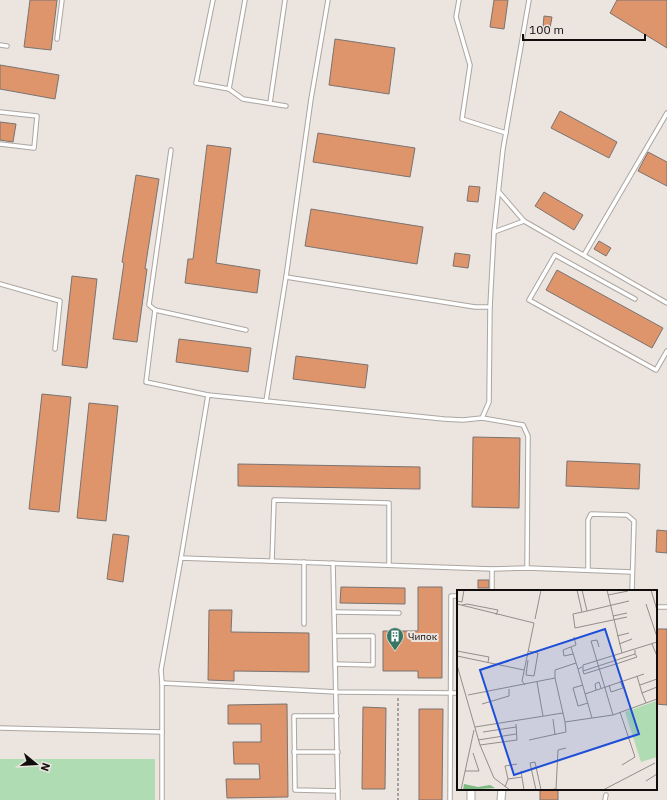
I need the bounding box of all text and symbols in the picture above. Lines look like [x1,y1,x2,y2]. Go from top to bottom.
scale bar [523,16,645,42]
text: 100 m [529,22,564,37]
inset map [457,590,657,790]
building icon: Чипок [385,626,405,651]
place label: Чипок [408,630,438,643]
north arrow [16,744,56,784]
text: N [38,761,53,773]

